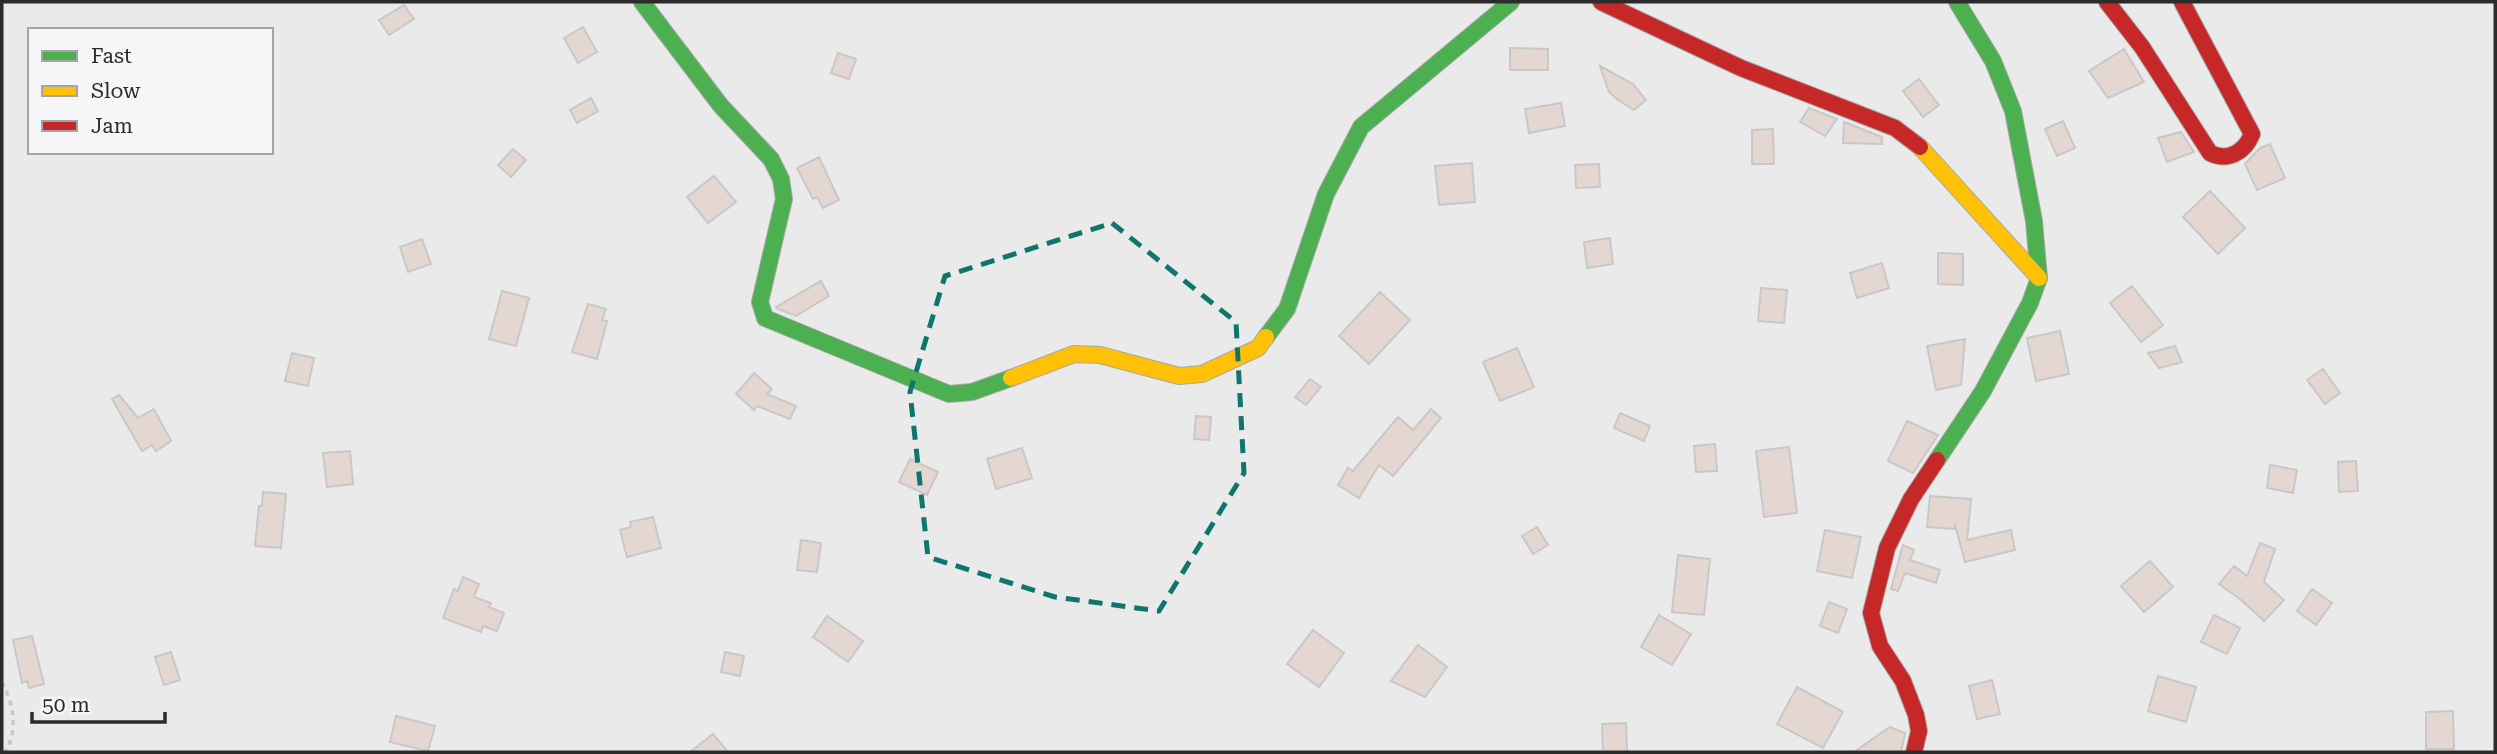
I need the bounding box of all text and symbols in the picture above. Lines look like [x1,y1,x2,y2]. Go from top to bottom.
legend [28,28,273,154]
text: Fast [91,44,132,68]
text: Slow [91,79,141,103]
text: Jam [91,114,133,138]
scale bar [32,680,164,724]
text: 50 m [42,693,90,717]

